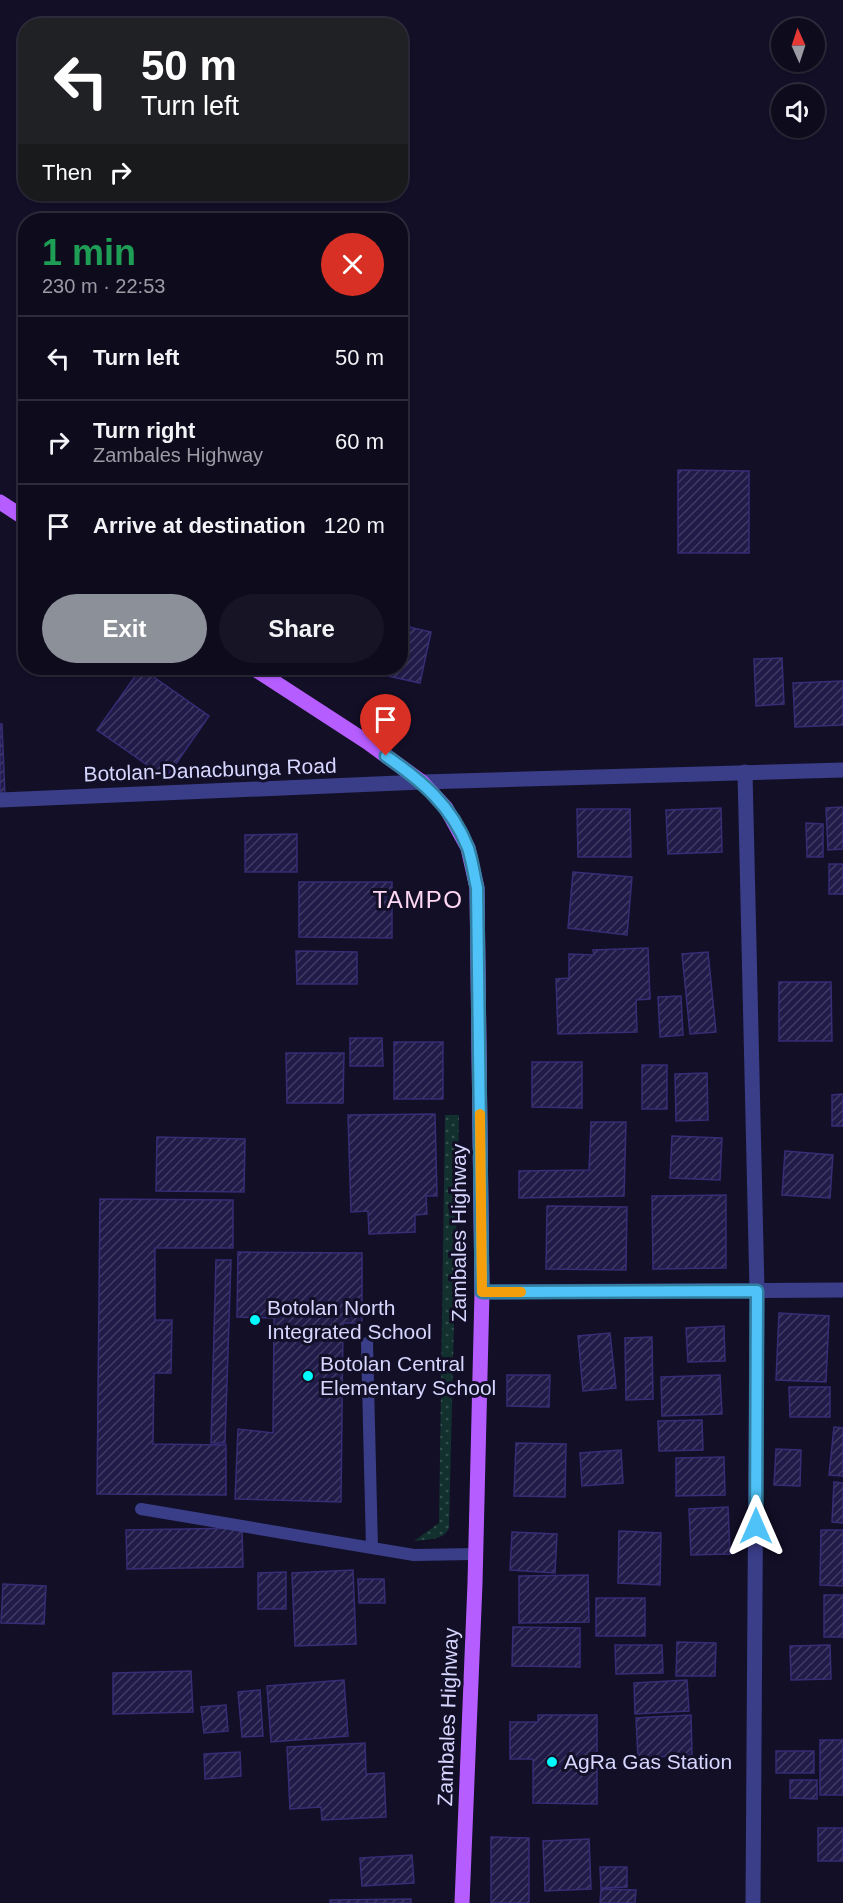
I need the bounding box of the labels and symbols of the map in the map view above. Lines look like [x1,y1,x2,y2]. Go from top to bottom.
north arrow [771,18,825,72]
pin [360,694,411,756]
street label: Botolan-Danacbunga Road [83,754,337,785]
district label: TAMPO [372,886,464,913]
street label: Zambales Highway [447,1143,470,1322]
place label: Botolan North Integrated School [267,1296,432,1343]
marker: Botolan North Integrated School [248,1313,262,1327]
place label: Botolan Central Elementary School [320,1352,496,1399]
marker: Botolan Central Elementary School [301,1369,315,1383]
position arrow [724,1494,788,1558]
street label: Zambales Highway [433,1627,462,1807]
place label: AgRa Gas Station [564,1750,732,1773]
marker: AgRa Gas Station [545,1755,559,1769]

